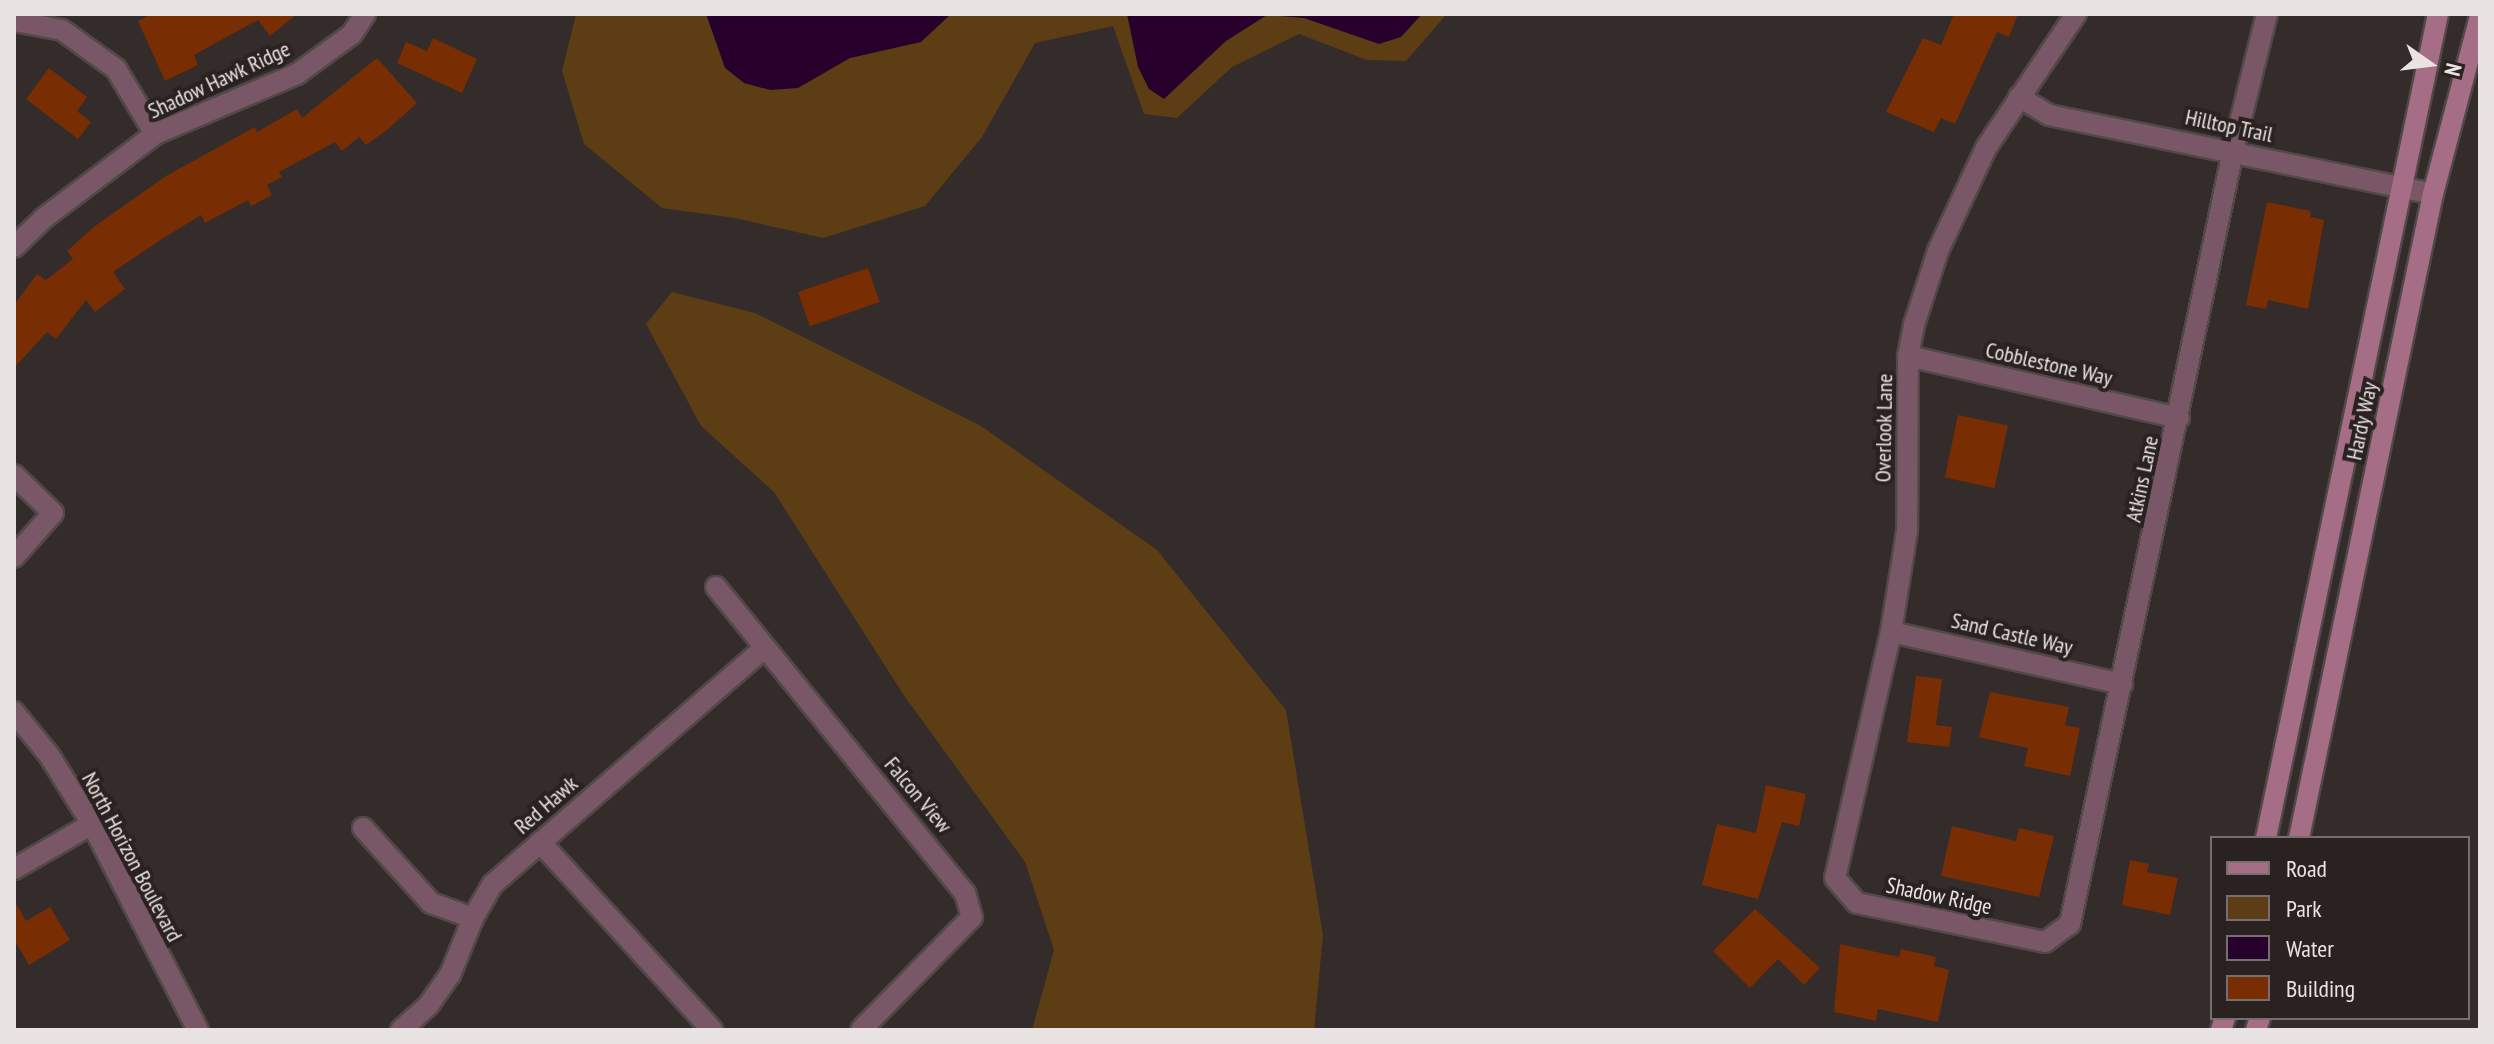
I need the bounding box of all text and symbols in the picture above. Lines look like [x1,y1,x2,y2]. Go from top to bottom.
north arrow [2390,24,2470,104]
street label: Shadow Hawk Ridge [143,35,295,125]
text: N [2438,61,2468,79]
street label: Hilltop Trail [2183,104,2275,148]
street label: Cobblestone Way [1983,337,2115,391]
street label: Overlook Lane [1870,373,1898,483]
street label: Hardy Way [2341,379,2383,463]
street label: Atkins Lane [2120,433,2164,525]
street label: Sand Castle Way [1949,607,2075,661]
street label: Falcon View [879,752,957,838]
street label: North Horizon Boulevard [76,768,188,946]
street label: Red Hawk [509,770,583,840]
legend [2210,836,2470,1020]
text: Road [2286,853,2327,884]
street label: Shadow Ridge [1884,872,1994,920]
text: Park [2286,893,2322,924]
text: Water [2286,933,2334,964]
text: Building [2286,973,2355,1004]

